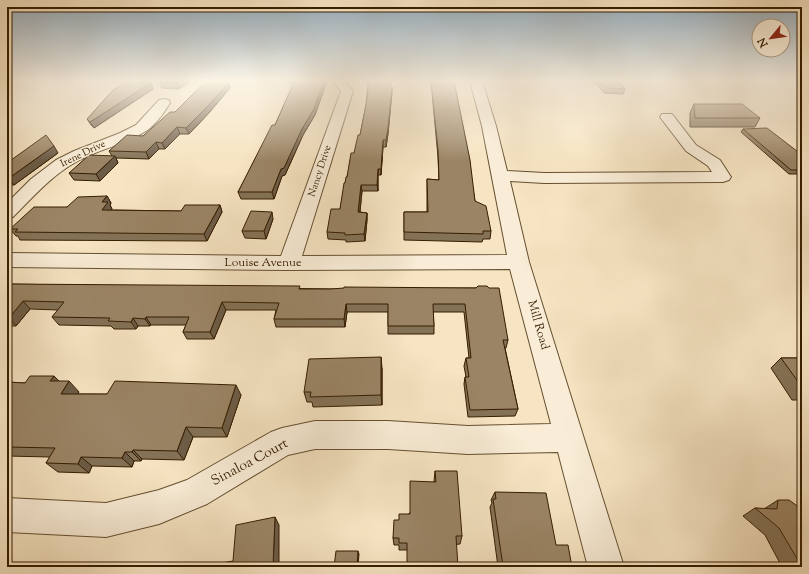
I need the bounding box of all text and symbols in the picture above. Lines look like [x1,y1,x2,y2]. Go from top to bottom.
north arrow [751,18,791,58]
text: N [754,34,773,51]
street label: Irene Drive [58,137,108,171]
street label: Nancy Drive [305,143,336,199]
street label: Louise Avenue [224,254,302,272]
street label: Mill Road [522,298,554,352]
street label: Sinaloa Court [208,434,292,492]

